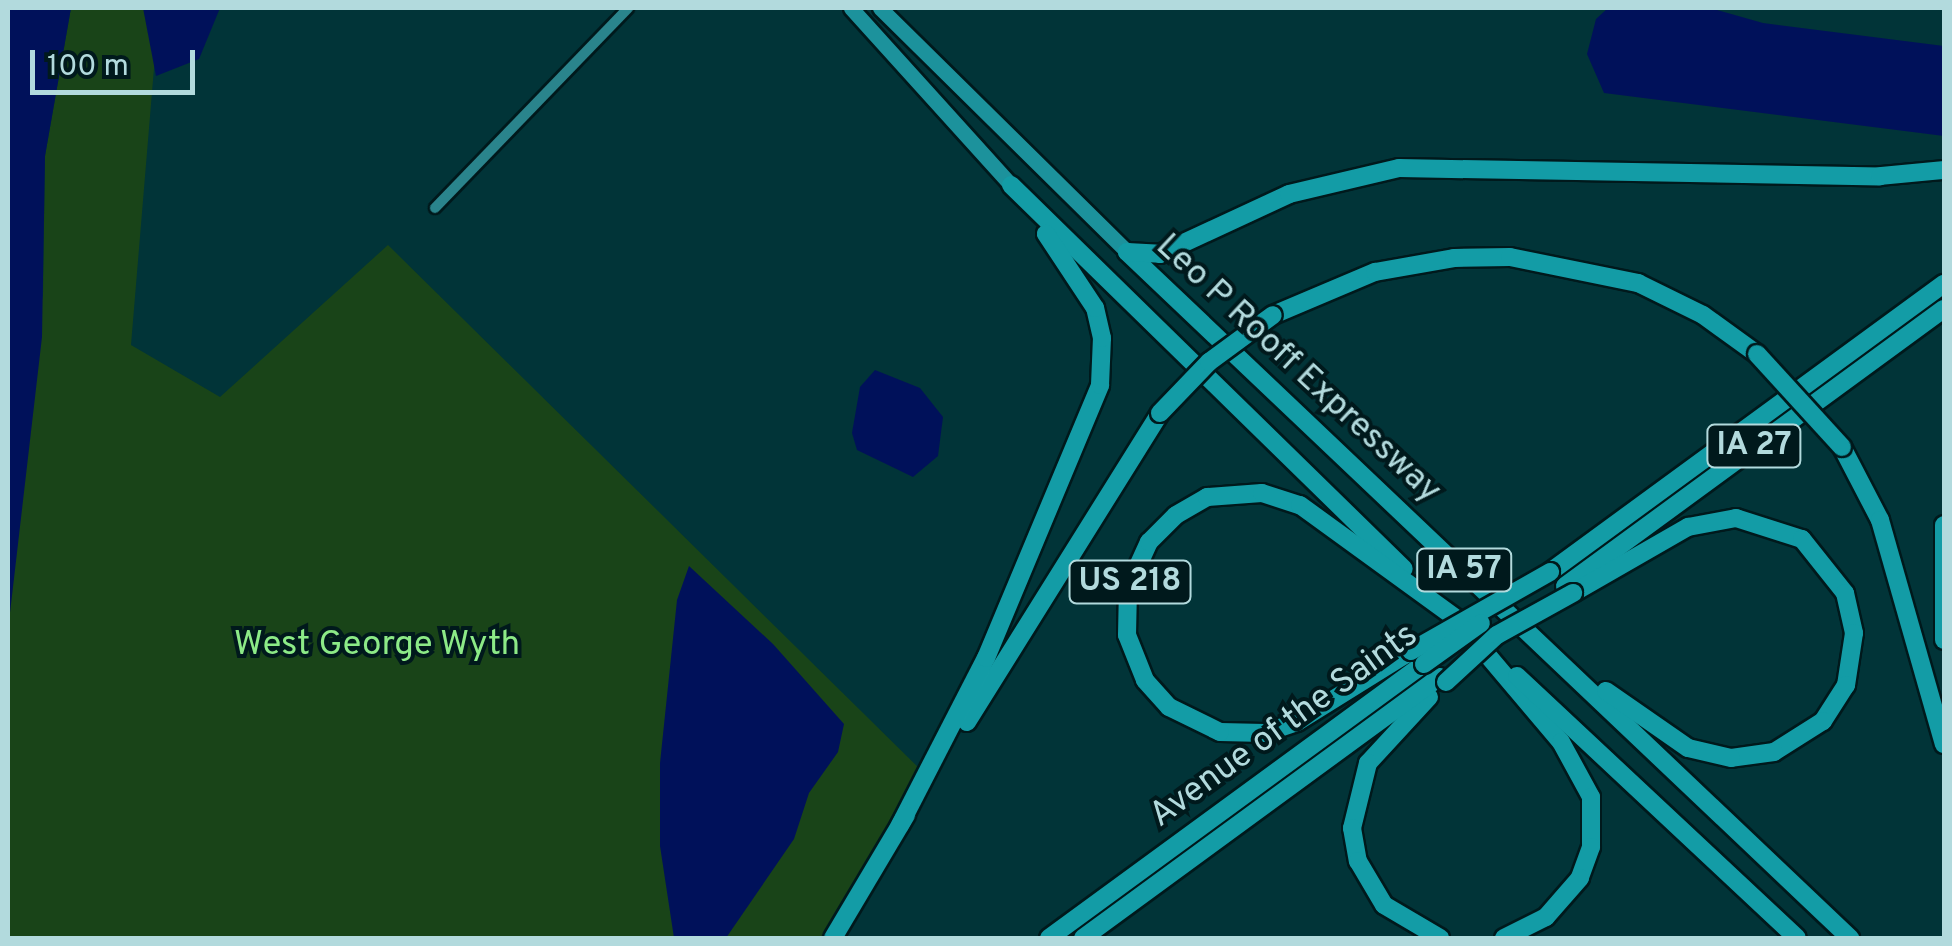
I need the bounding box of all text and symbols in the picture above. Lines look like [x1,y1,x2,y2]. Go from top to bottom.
scale bar [35,30,200,92]
text: 100 m [47,49,129,86]
street label: Leo P Rooff Expressway [1147,226,1449,512]
road number: IA 27 [1704,419,1804,473]
road number: IA 57 [1414,543,1514,597]
road number: US 218 [1068,555,1192,609]
street label: Avenue of the Saints [1142,615,1426,837]
park label: West George Wyth [233,624,521,666]

